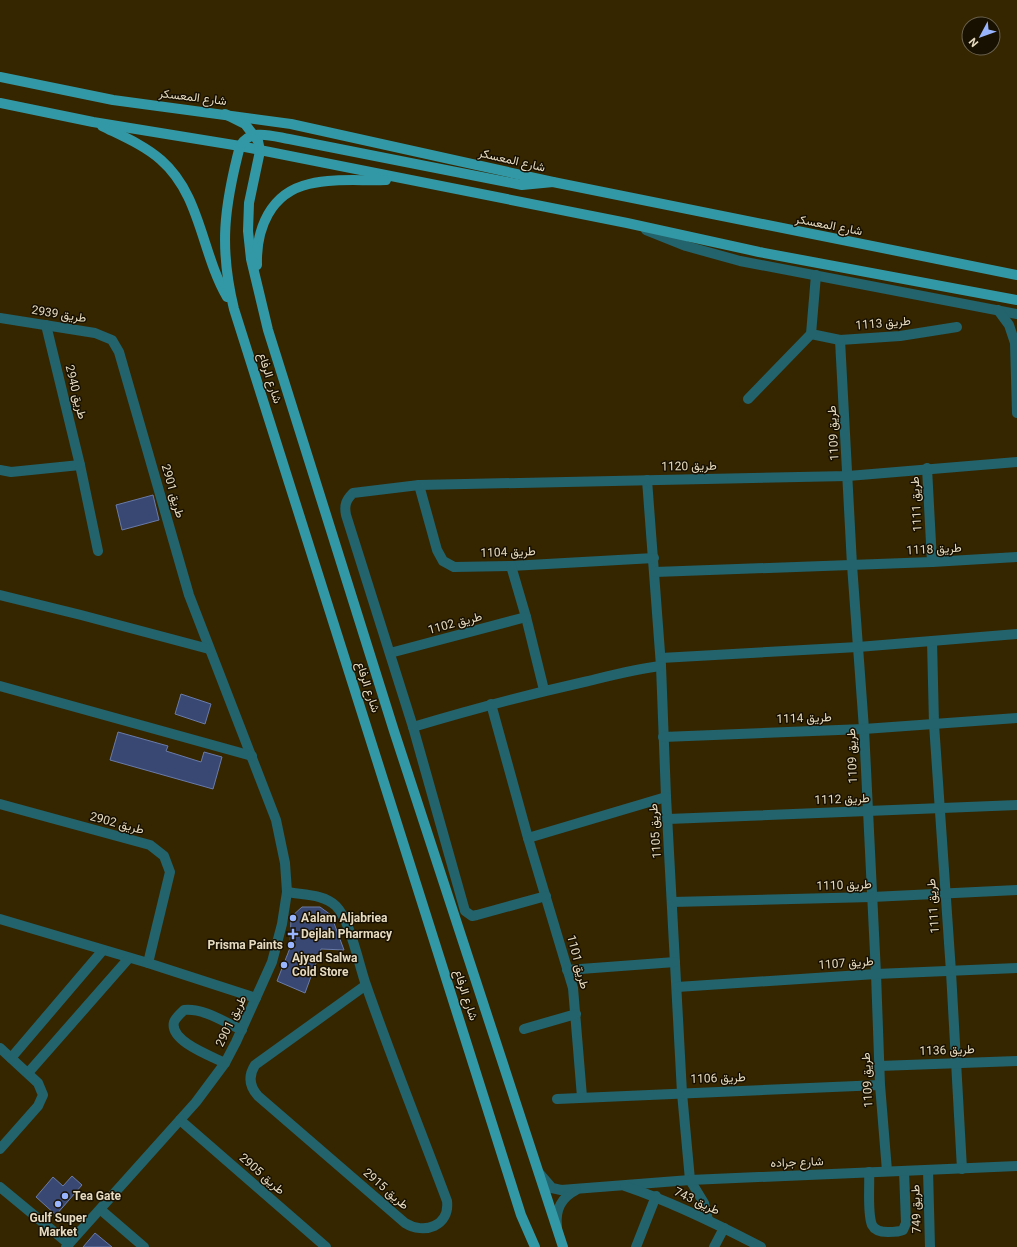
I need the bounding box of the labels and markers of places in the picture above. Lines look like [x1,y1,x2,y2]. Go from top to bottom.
place label: A'alam Aljabriea [301,911,388,925]
marker: A'alam Aljabriea [288,913,298,923]
place label: Dejlah Pharmacy [301,927,393,941]
marker: Dejlah Pharmacy [288,929,298,939]
place label: Prisma Paints [208,938,283,952]
marker: Prisma Paints [286,940,296,950]
place label: Ajyad Salwa Cold Store [292,951,358,979]
marker: Ajyad Salwa Cold Store [279,960,289,970]
place label: Tea Gate [73,1189,121,1203]
marker: Tea Gate [60,1191,70,1201]
marker: Gulf Super Market [53,1199,63,1209]
place label: Gulf Super Market [29,1211,87,1239]

